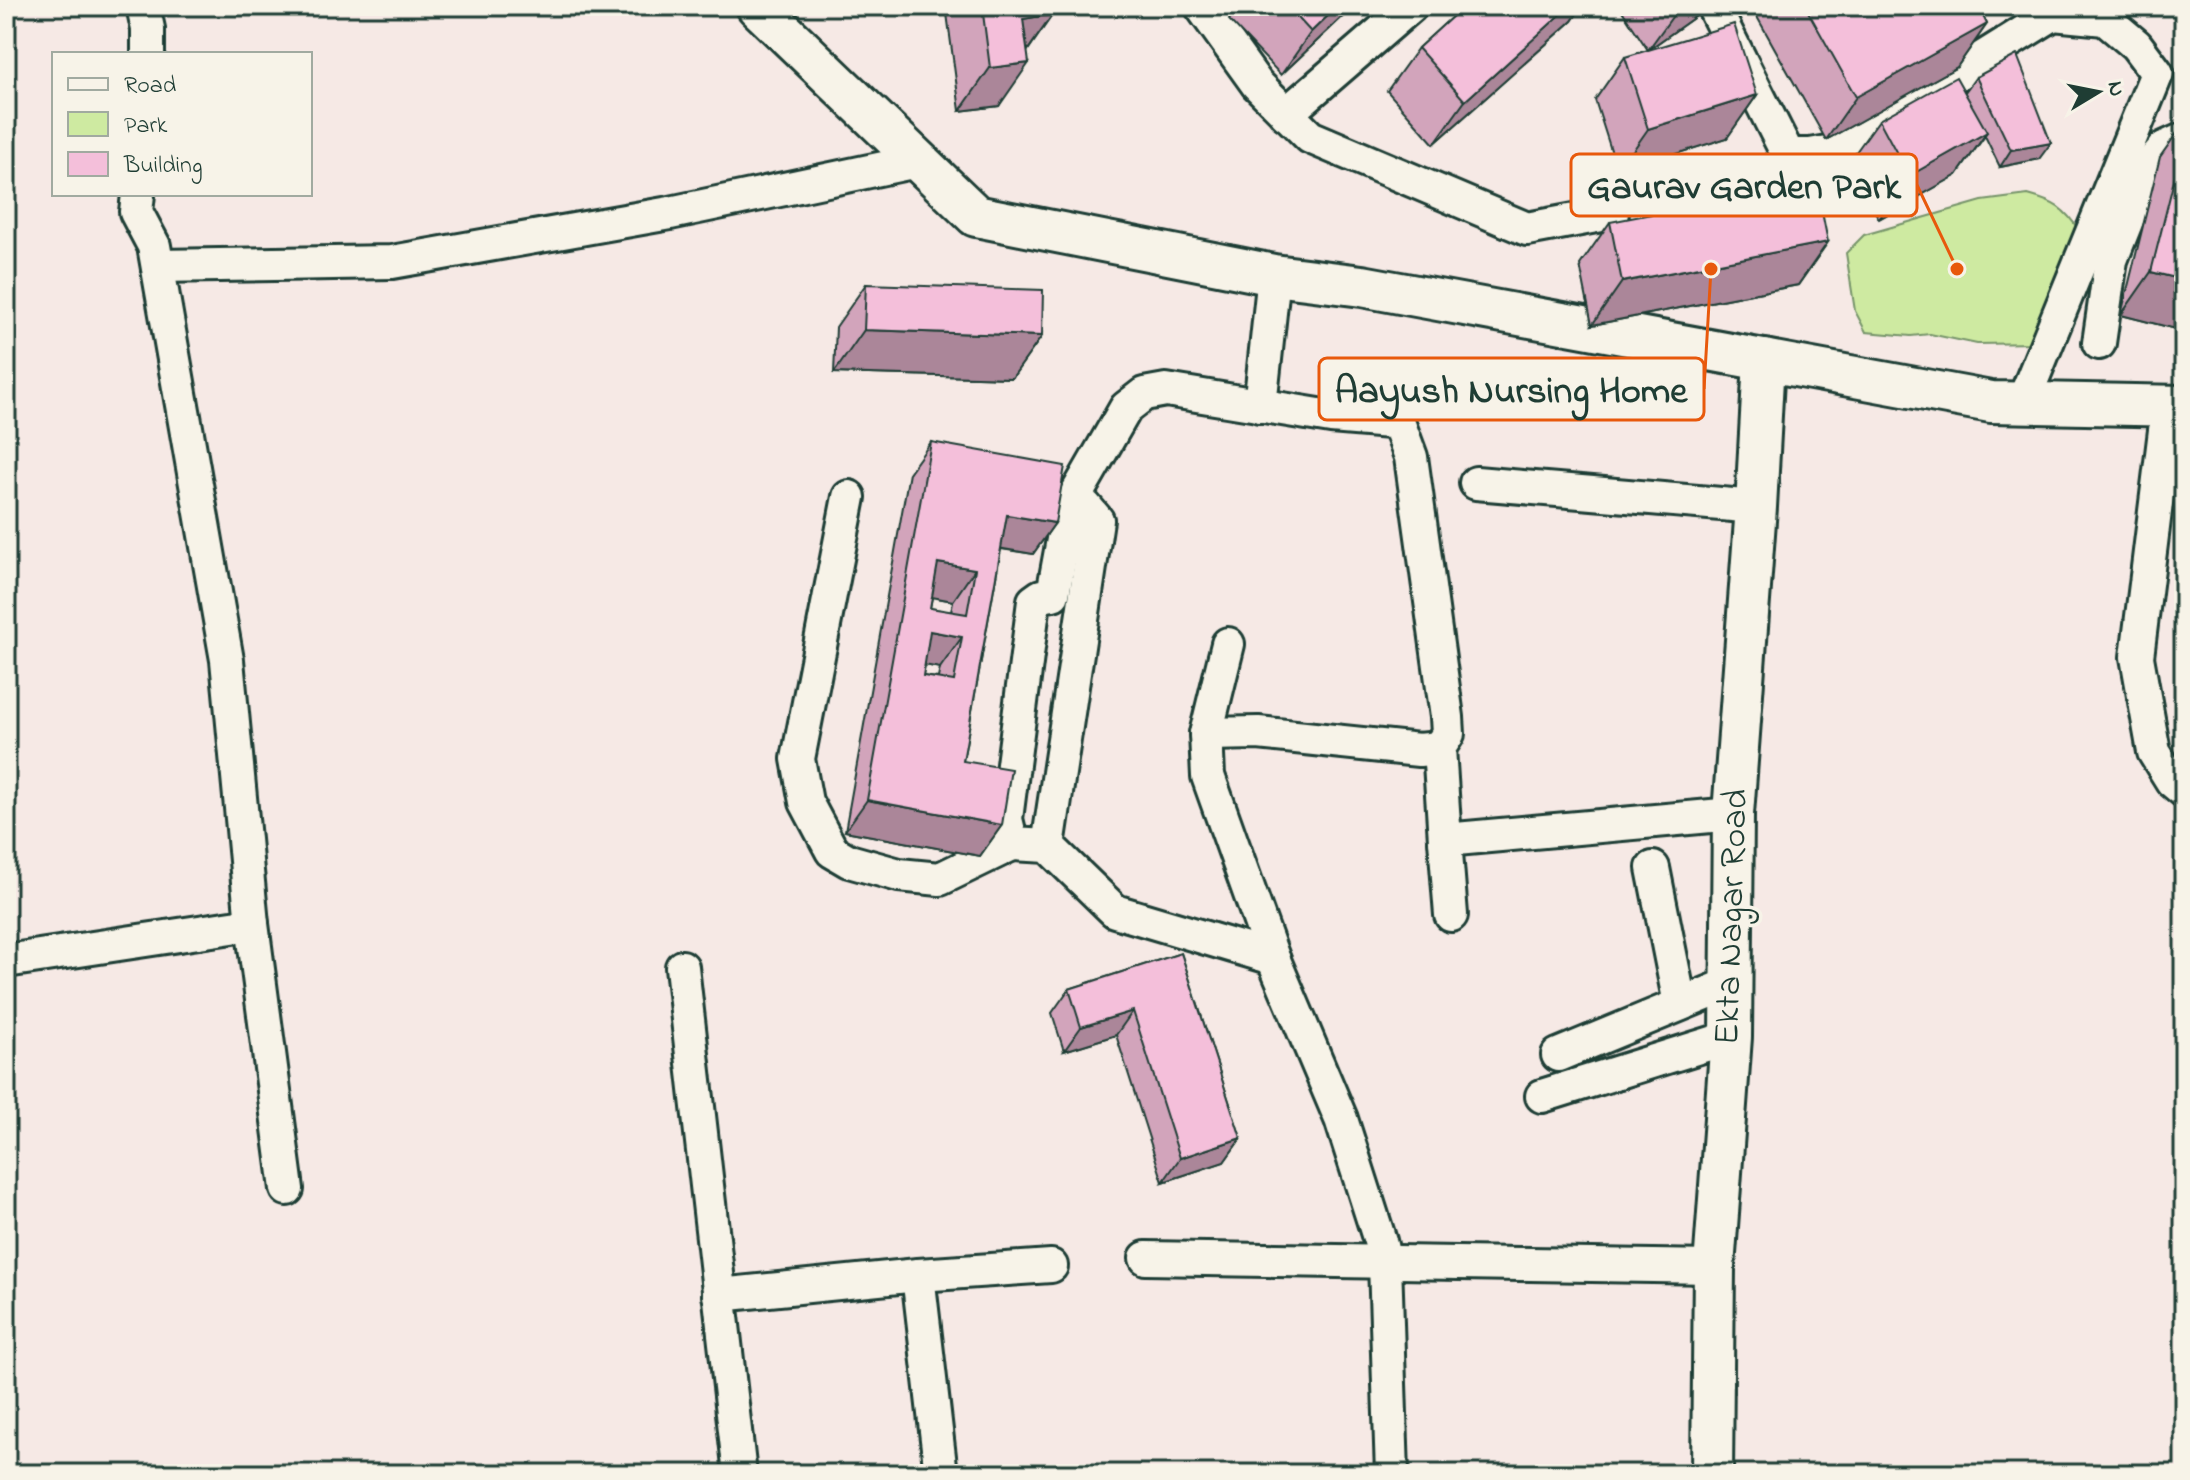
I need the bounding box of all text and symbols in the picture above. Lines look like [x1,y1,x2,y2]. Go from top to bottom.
legend [52,52,312,196]
north arrow [2058,52,2138,132]
text: Road [124,69,177,104]
text: N [2098,79,2132,99]
text: Park [124,109,168,144]
text: Building [123,149,203,184]
callout: Gaurav Garden Park [1571,154,1917,216]
text: Gaurav Garden Park [1587,161,1902,217]
callout: Aayush Nursing Home [1319,358,1704,420]
text: Aayush Nursing Home [1335,365,1688,421]
street label: Ekta Nagar Road [1702,788,1764,1046]

